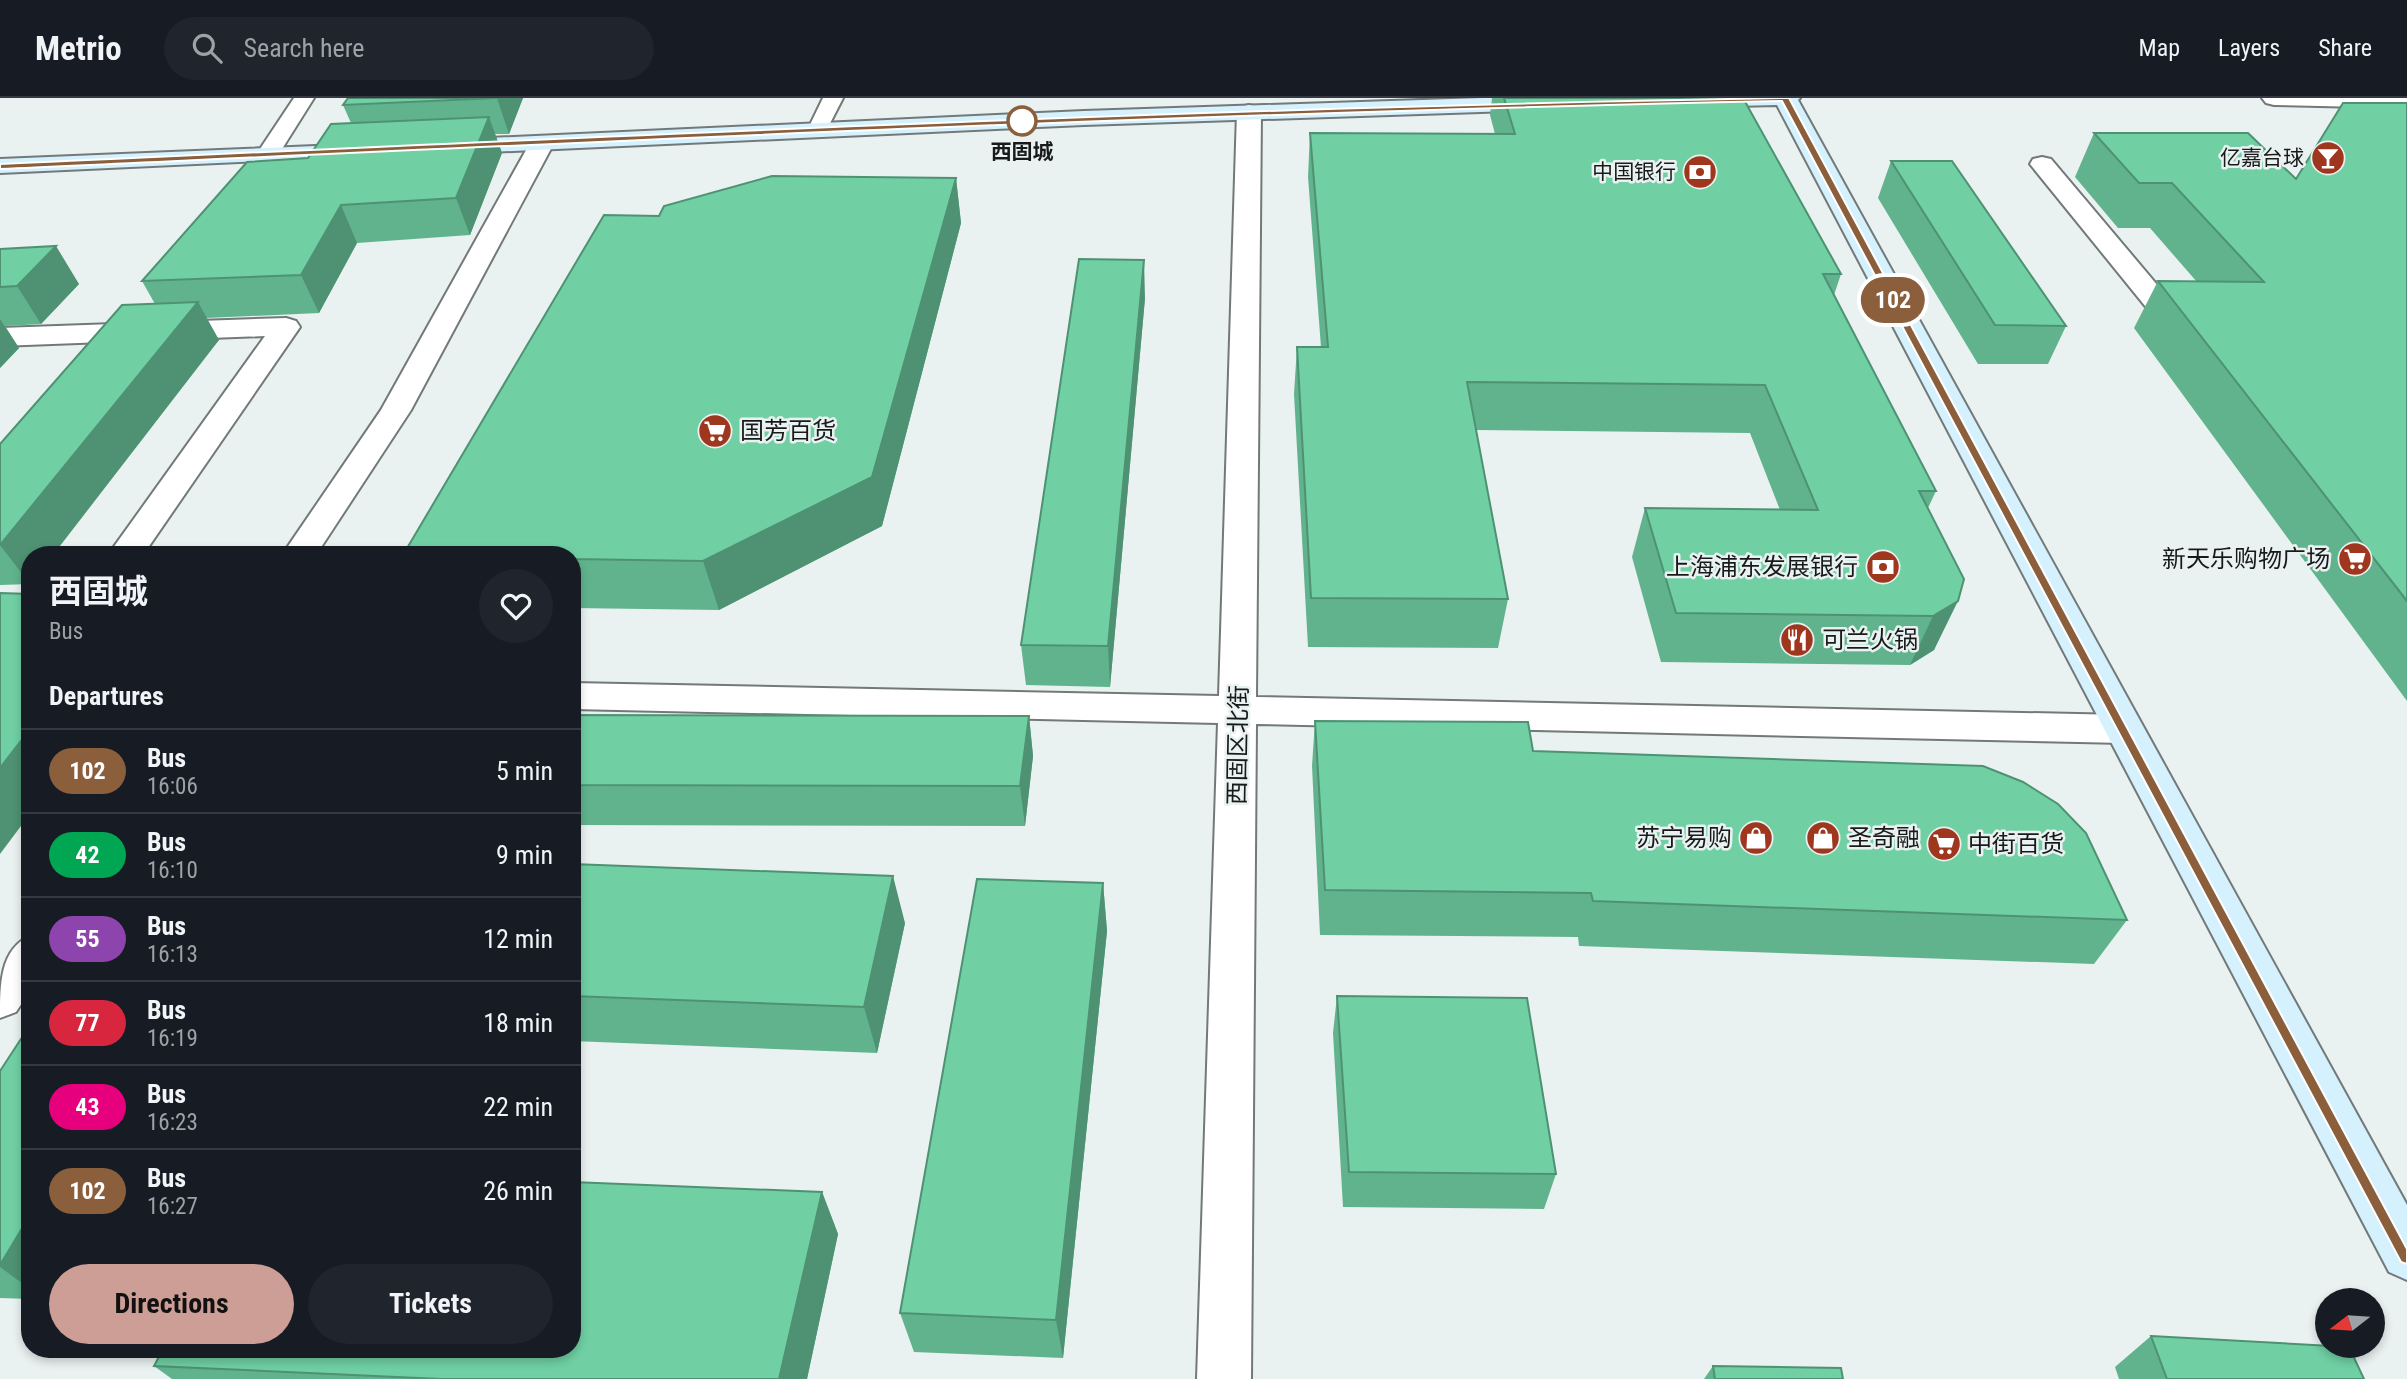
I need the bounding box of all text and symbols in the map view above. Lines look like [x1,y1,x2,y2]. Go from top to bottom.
search box [164,17,654,80]
text: Metrio [35,29,122,68]
icon: search [188,29,226,67]
text: Search here [244,33,365,63]
text: Map [2139,34,2180,62]
text: Layers [2218,34,2280,62]
text: Share [2318,34,2372,62]
marker: 西固城 [1007,106,1037,136]
bar icon: 亿嘉台球 [2309,139,2347,177]
place label: 西固城 [991,140,1054,164]
place label: 亿嘉台球 [2220,146,2304,170]
bank icon: 中国银行 [1681,153,1719,191]
place label: 中国银行 [1592,160,1676,184]
line badge: 102 [1853,277,1933,323]
text: 102 [1875,286,1911,314]
supermarket icon: 国芳百货 [696,412,734,450]
place label: 国芳百货 [740,417,836,445]
supermarket icon: 新天乐购物广场 [2336,540,2374,578]
place label: 新天乐购物广场 [2162,545,2330,573]
bank icon: 上海浦东发展银行 [1864,548,1902,586]
place label: 上海浦东发展银行 [1666,553,1858,581]
button: heart [479,569,553,643]
text: 西固城 [49,572,148,611]
text: Bus [49,618,83,645]
restaurant icon: 可兰火锅 [1778,621,1816,659]
place label: 可兰火锅 [1822,626,1918,654]
text: Departures [49,681,164,711]
street label: 西固区北街 [1223,685,1253,805]
text: Bus [147,743,186,773]
text: 5 min [496,756,553,786]
text: 102 [69,757,106,785]
text: 16:06 [147,773,198,800]
shop icon: 苏宁易购 [1737,819,1775,857]
shop icon: 圣奇融 [1804,819,1842,857]
place label: 苏宁易购 [1636,824,1732,852]
place label: 圣奇融 [1848,824,1920,852]
supermarket icon: 中街百货 [1925,825,1963,863]
text: Bus [147,827,186,857]
place label: 中街百货 [1968,830,2064,858]
text: 9 min [496,840,553,870]
text: 42 [75,841,100,869]
text: 16:10 [147,857,198,884]
text: Bus [147,911,186,941]
text: 12 min [483,924,553,954]
text: 55 [75,925,100,953]
text: 16:13 [147,941,198,968]
text: Bus [147,995,186,1025]
text: 18 min [483,1008,553,1038]
text: 77 [75,1009,100,1037]
text: 16:19 [147,1025,198,1052]
text: Bus [147,1079,186,1109]
text: 22 min [483,1092,553,1122]
text: 43 [75,1093,100,1121]
text: 16:23 [147,1109,198,1136]
text: Bus [147,1163,186,1193]
text: 26 min [483,1176,553,1206]
text: 102 [69,1177,106,1205]
text: 16:27 [147,1193,198,1220]
button: Directions [49,1264,294,1344]
button: Tickets [308,1264,553,1344]
north arrow [2315,1288,2385,1358]
map controls [2315,1288,2385,1358]

